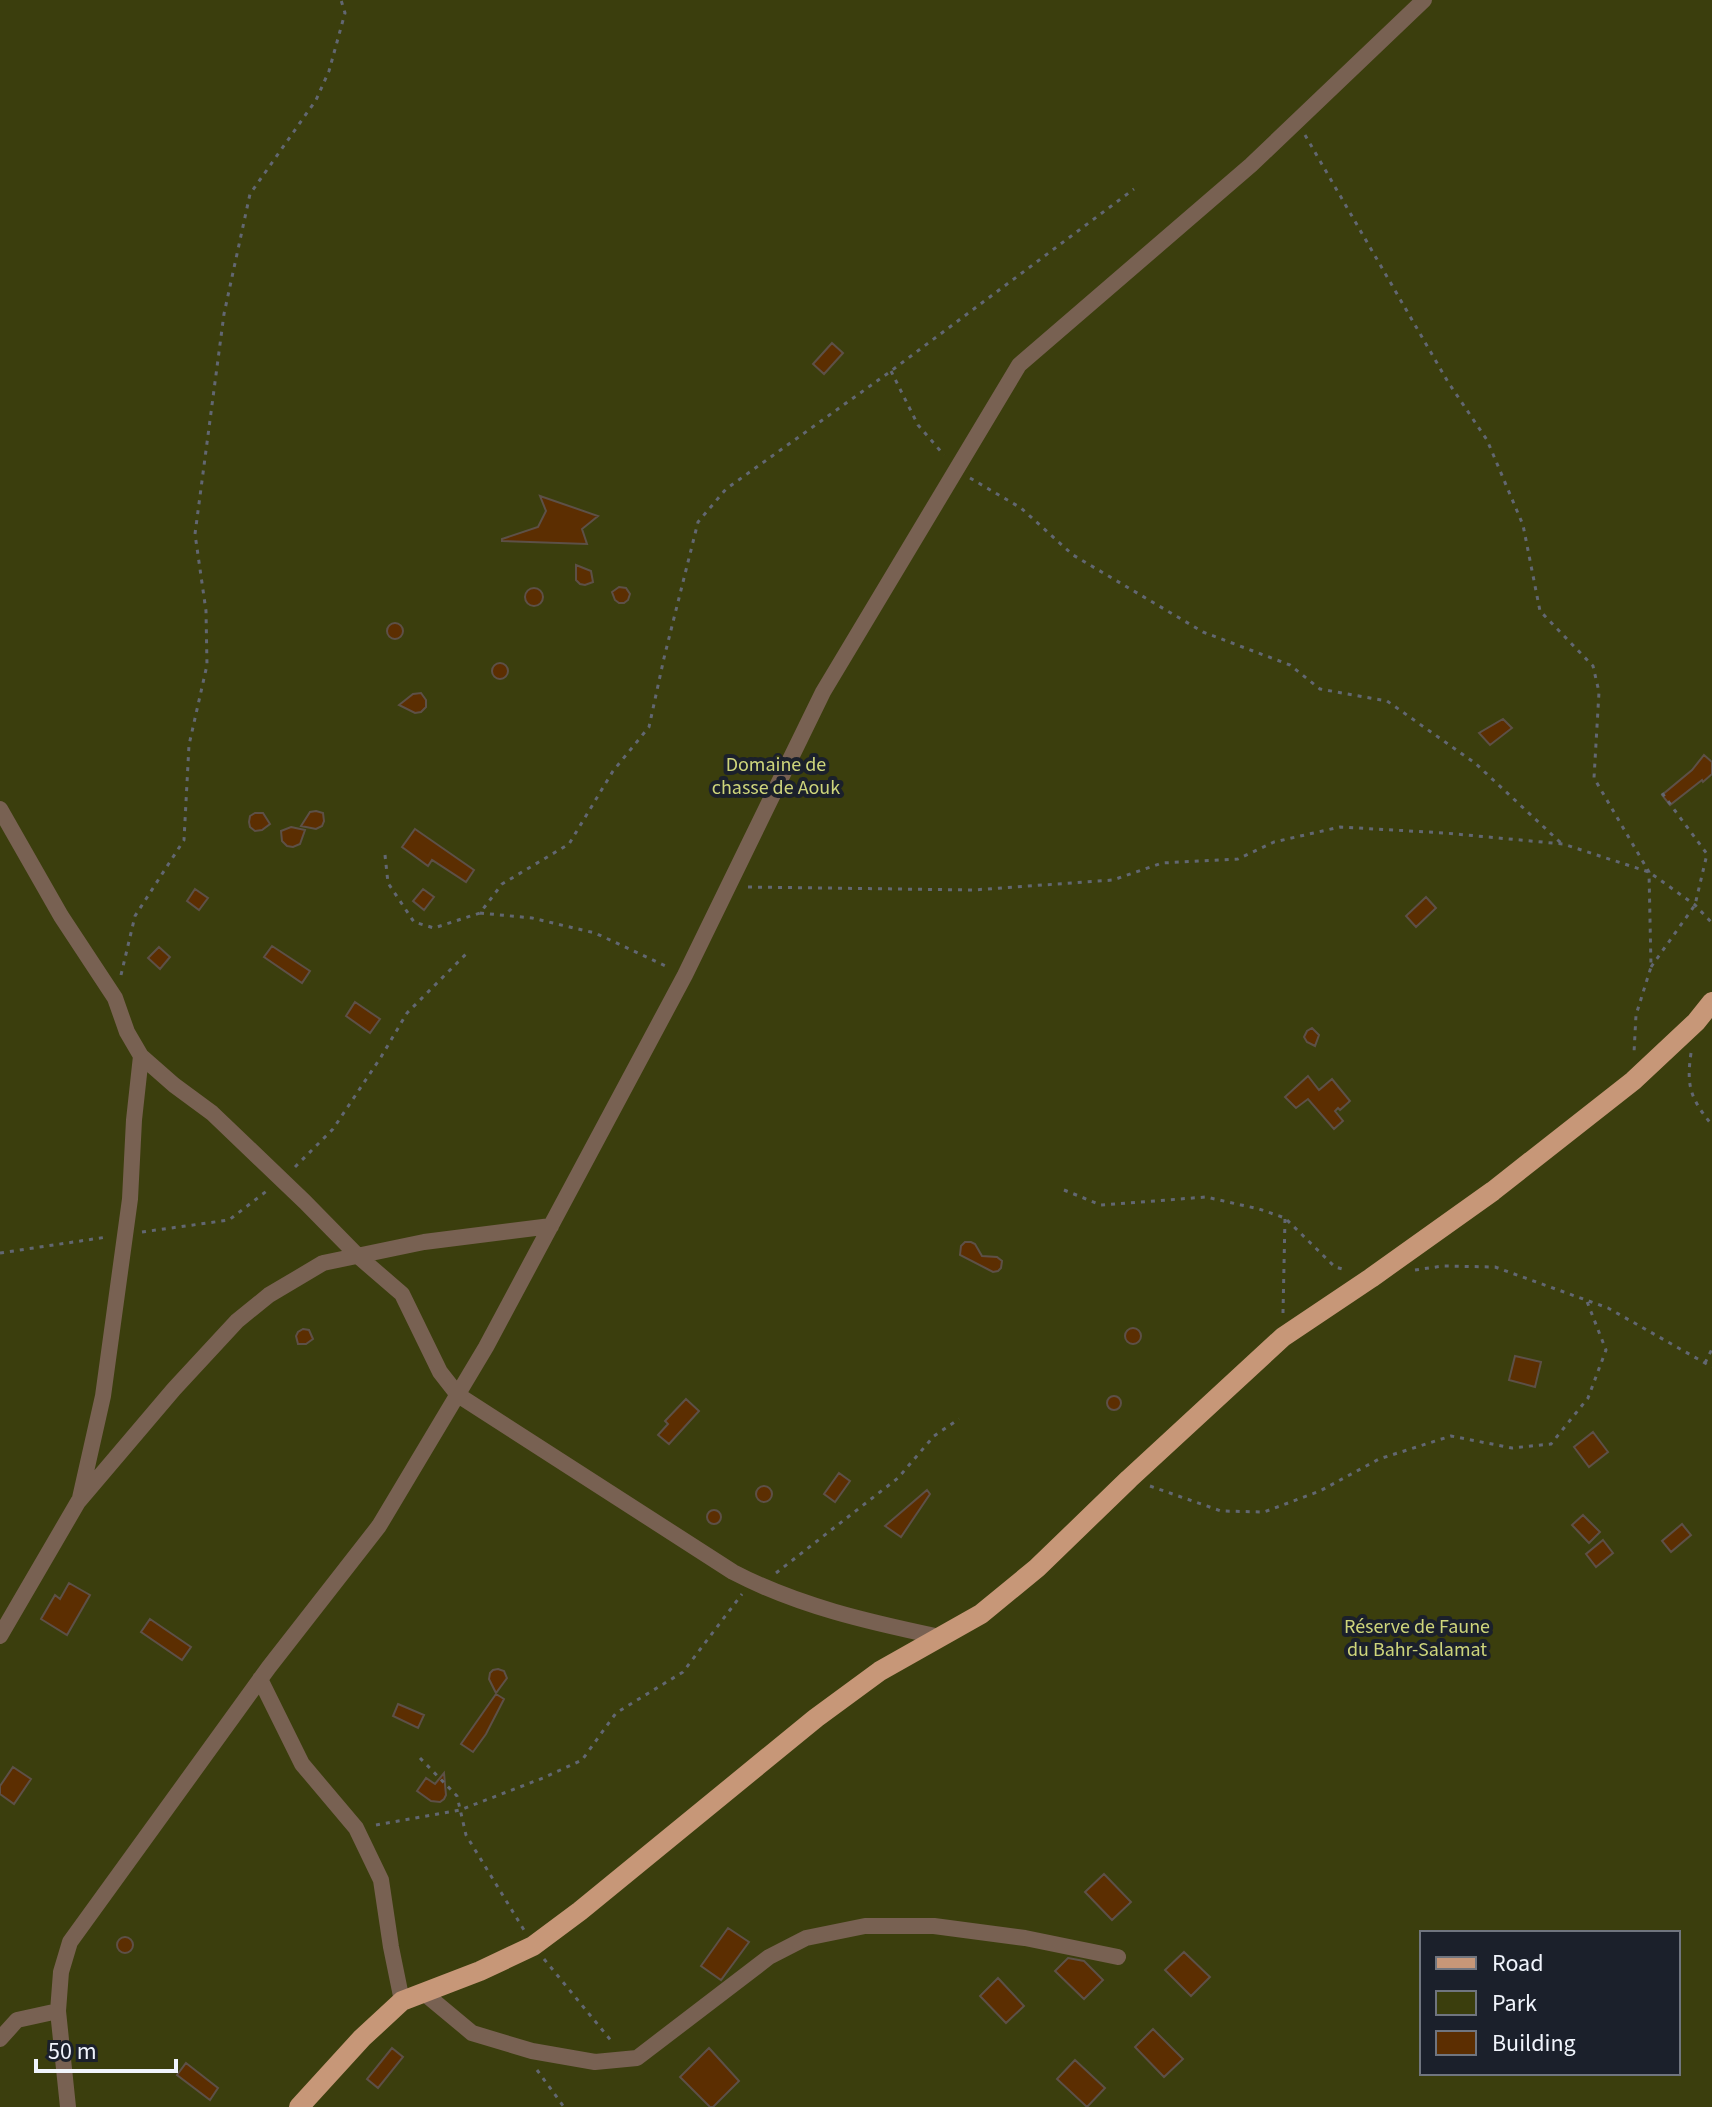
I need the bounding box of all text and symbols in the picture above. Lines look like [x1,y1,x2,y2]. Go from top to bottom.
park label: Domaine de chasse de Aouk [712,751,840,802]
park label: Réserve de Faune du Bahr-Salamat [1344,1613,1490,1664]
legend [1420,1931,1680,2075]
text: Road [1492,1946,1544,1981]
text: Park [1492,1986,1537,2021]
scale bar [36,2023,176,2073]
text: Building [1492,2026,1576,2061]
text: 50 m [48,2034,97,2069]

